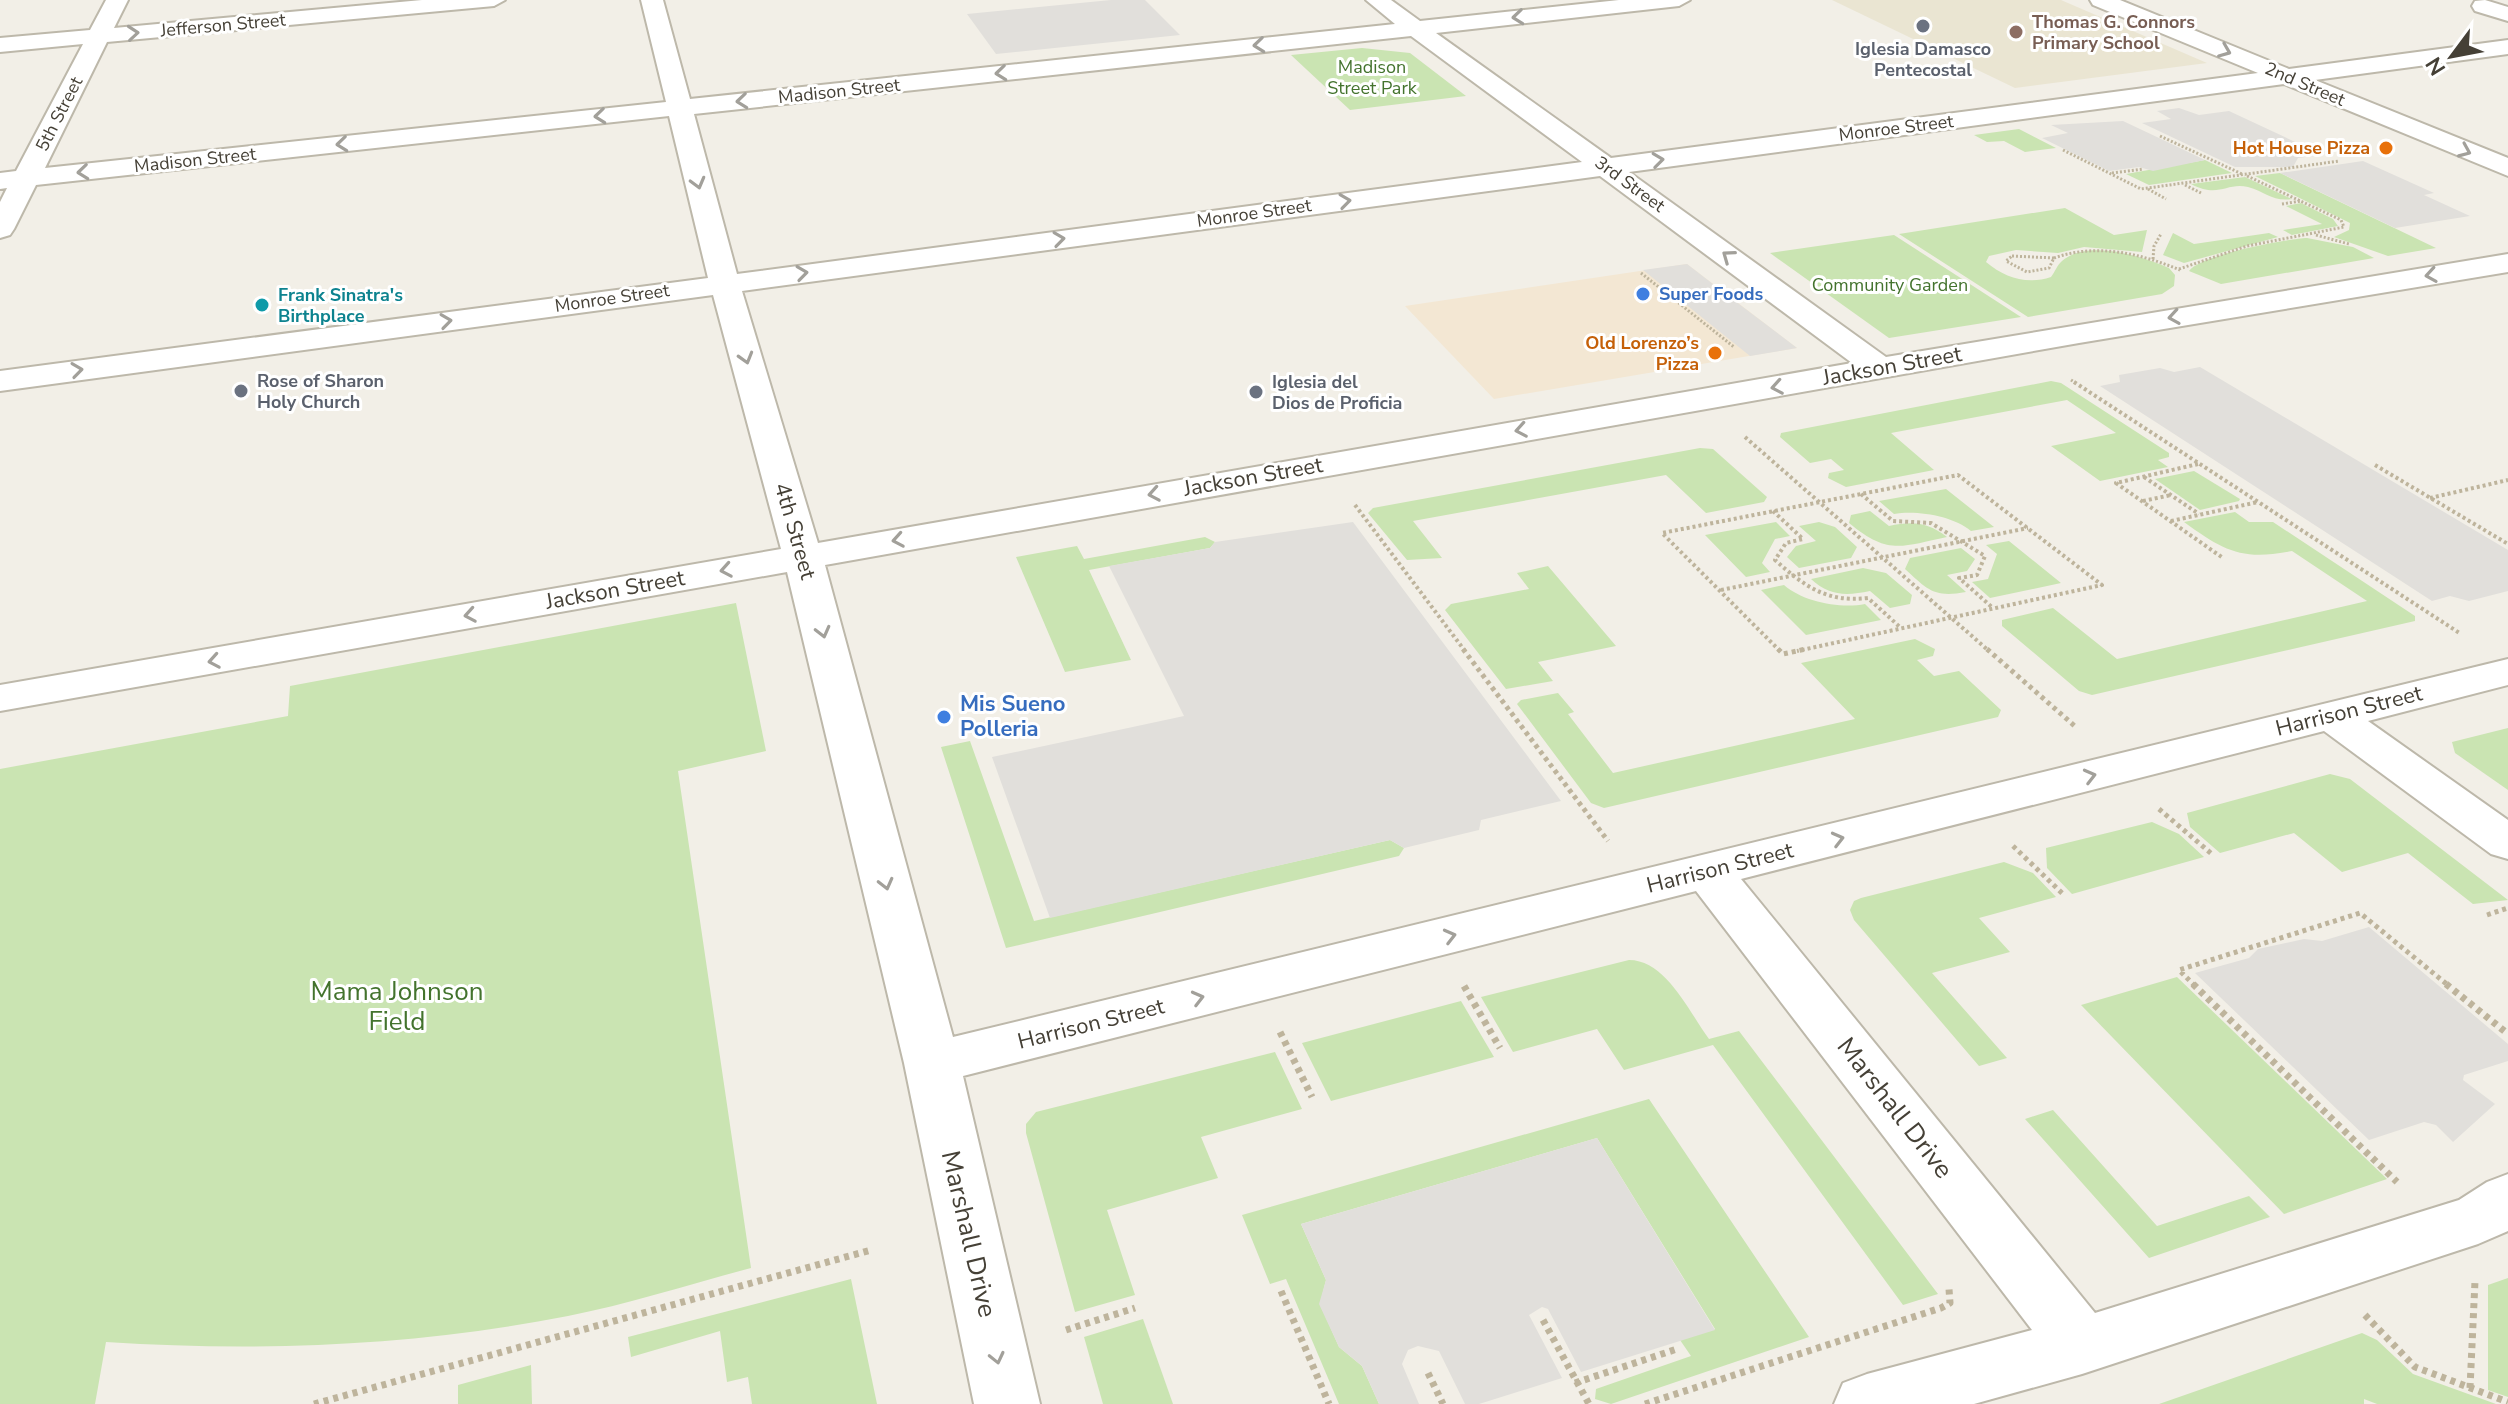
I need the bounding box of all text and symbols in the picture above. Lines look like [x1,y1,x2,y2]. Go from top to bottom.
street label: Jefferson Street [158,8,287,43]
one-way arrow [1511,9,1524,26]
place label: Thomas G. Connors Primary School [2032,10,2195,55]
north arrow [2412,16,2492,96]
marker: Iglesia Damasco Pentecostal [1914,17,1932,35]
marker: Thomas G. Connors Primary School [2007,23,2025,41]
one-way arrow [127,25,140,42]
one-way arrow [1252,37,1265,54]
place label: Iglesia Damasco Pentecostal [1855,37,1991,82]
one-way arrow [2217,41,2231,58]
text: N [2419,51,2453,81]
park label: Madison Street Park [1327,55,1418,100]
street label: 2nd Street [2261,56,2350,112]
one-way arrow [994,65,1007,82]
street label: 5th Street [30,72,88,156]
street label: Madison Street [777,73,902,109]
one-way arrow [735,93,748,110]
one-way arrow [593,108,606,125]
street label: Monroe Street [1837,109,1955,147]
one-way arrow [335,136,348,153]
place label: Hot House Pizza [2233,136,2370,160]
marker: Hot House Pizza [2377,139,2395,157]
one-way arrow [2457,141,2472,157]
street label: Madison Street [133,142,258,178]
street label: 3rd Street [1590,150,1671,218]
one-way arrow [1652,151,1665,168]
one-way arrow [76,163,89,180]
one-way arrow [689,176,705,190]
street label: Monroe Street [1195,193,1313,233]
one-way arrow [1338,193,1352,210]
one-way arrow [1053,231,1066,248]
one-way arrow [1723,251,1737,266]
one-way arrow [795,265,809,282]
one-way arrow [2424,266,2438,283]
park label: Community Garden [1812,273,1968,297]
street label: Monroe Street [553,278,671,318]
place label: Super Foods [1659,282,1764,306]
place label: Frank Sinatra's Birthplace [278,283,403,328]
marker: Super Foods [1634,285,1652,303]
marker: Frank Sinatra's Birthplace [253,296,271,314]
one-way arrow [2168,308,2181,325]
one-way arrow [439,313,453,330]
place label: Old Lorenzo’s Pizza [1585,331,1699,376]
street label: Jackson Street [1819,339,1964,393]
marker: Old Lorenzo’s Pizza [1706,344,1724,362]
one-way arrow [737,350,753,364]
one-way arrow [71,362,84,379]
place label: Rose of Sharon Holy Church [257,369,384,414]
place label: Iglesia del Dios de Proficia [1272,370,1402,415]
one-way arrow [1770,377,1784,394]
marker: Rose of Sharon Holy Church [232,382,250,400]
marker: Iglesia del Dios de Proficia [1247,383,1265,401]
one-way arrow [1514,421,1527,438]
street label: Jackson Street [1180,450,1325,504]
street label: 4th Street [767,479,823,583]
one-way arrow [1147,484,1161,501]
one-way arrow [891,530,905,547]
one-way arrow [719,561,733,578]
street label: Jackson Street [542,563,687,617]
one-way arrow [463,606,477,623]
one-way arrow [814,624,831,638]
one-way arrow [207,651,221,668]
street label: Harrison Street [2272,678,2426,744]
place label: Mis Sueno Polleria [960,689,1065,744]
marker: Mis Sueno Polleria [935,708,953,726]
one-way arrow [2083,768,2097,785]
one-way arrow [1831,831,1845,848]
street label: Harrison Street [1643,835,1797,901]
one-way arrow [877,877,894,891]
one-way arrow [1443,928,1457,945]
park label: Mama Johnson Field [311,974,483,1039]
one-way arrow [1190,990,1204,1007]
street label: Harrison Street [1014,991,1168,1057]
street label: Marshall Drive [1829,1030,1961,1186]
street label: Marshall Drive [933,1147,1005,1321]
one-way arrow [988,1351,1005,1365]

